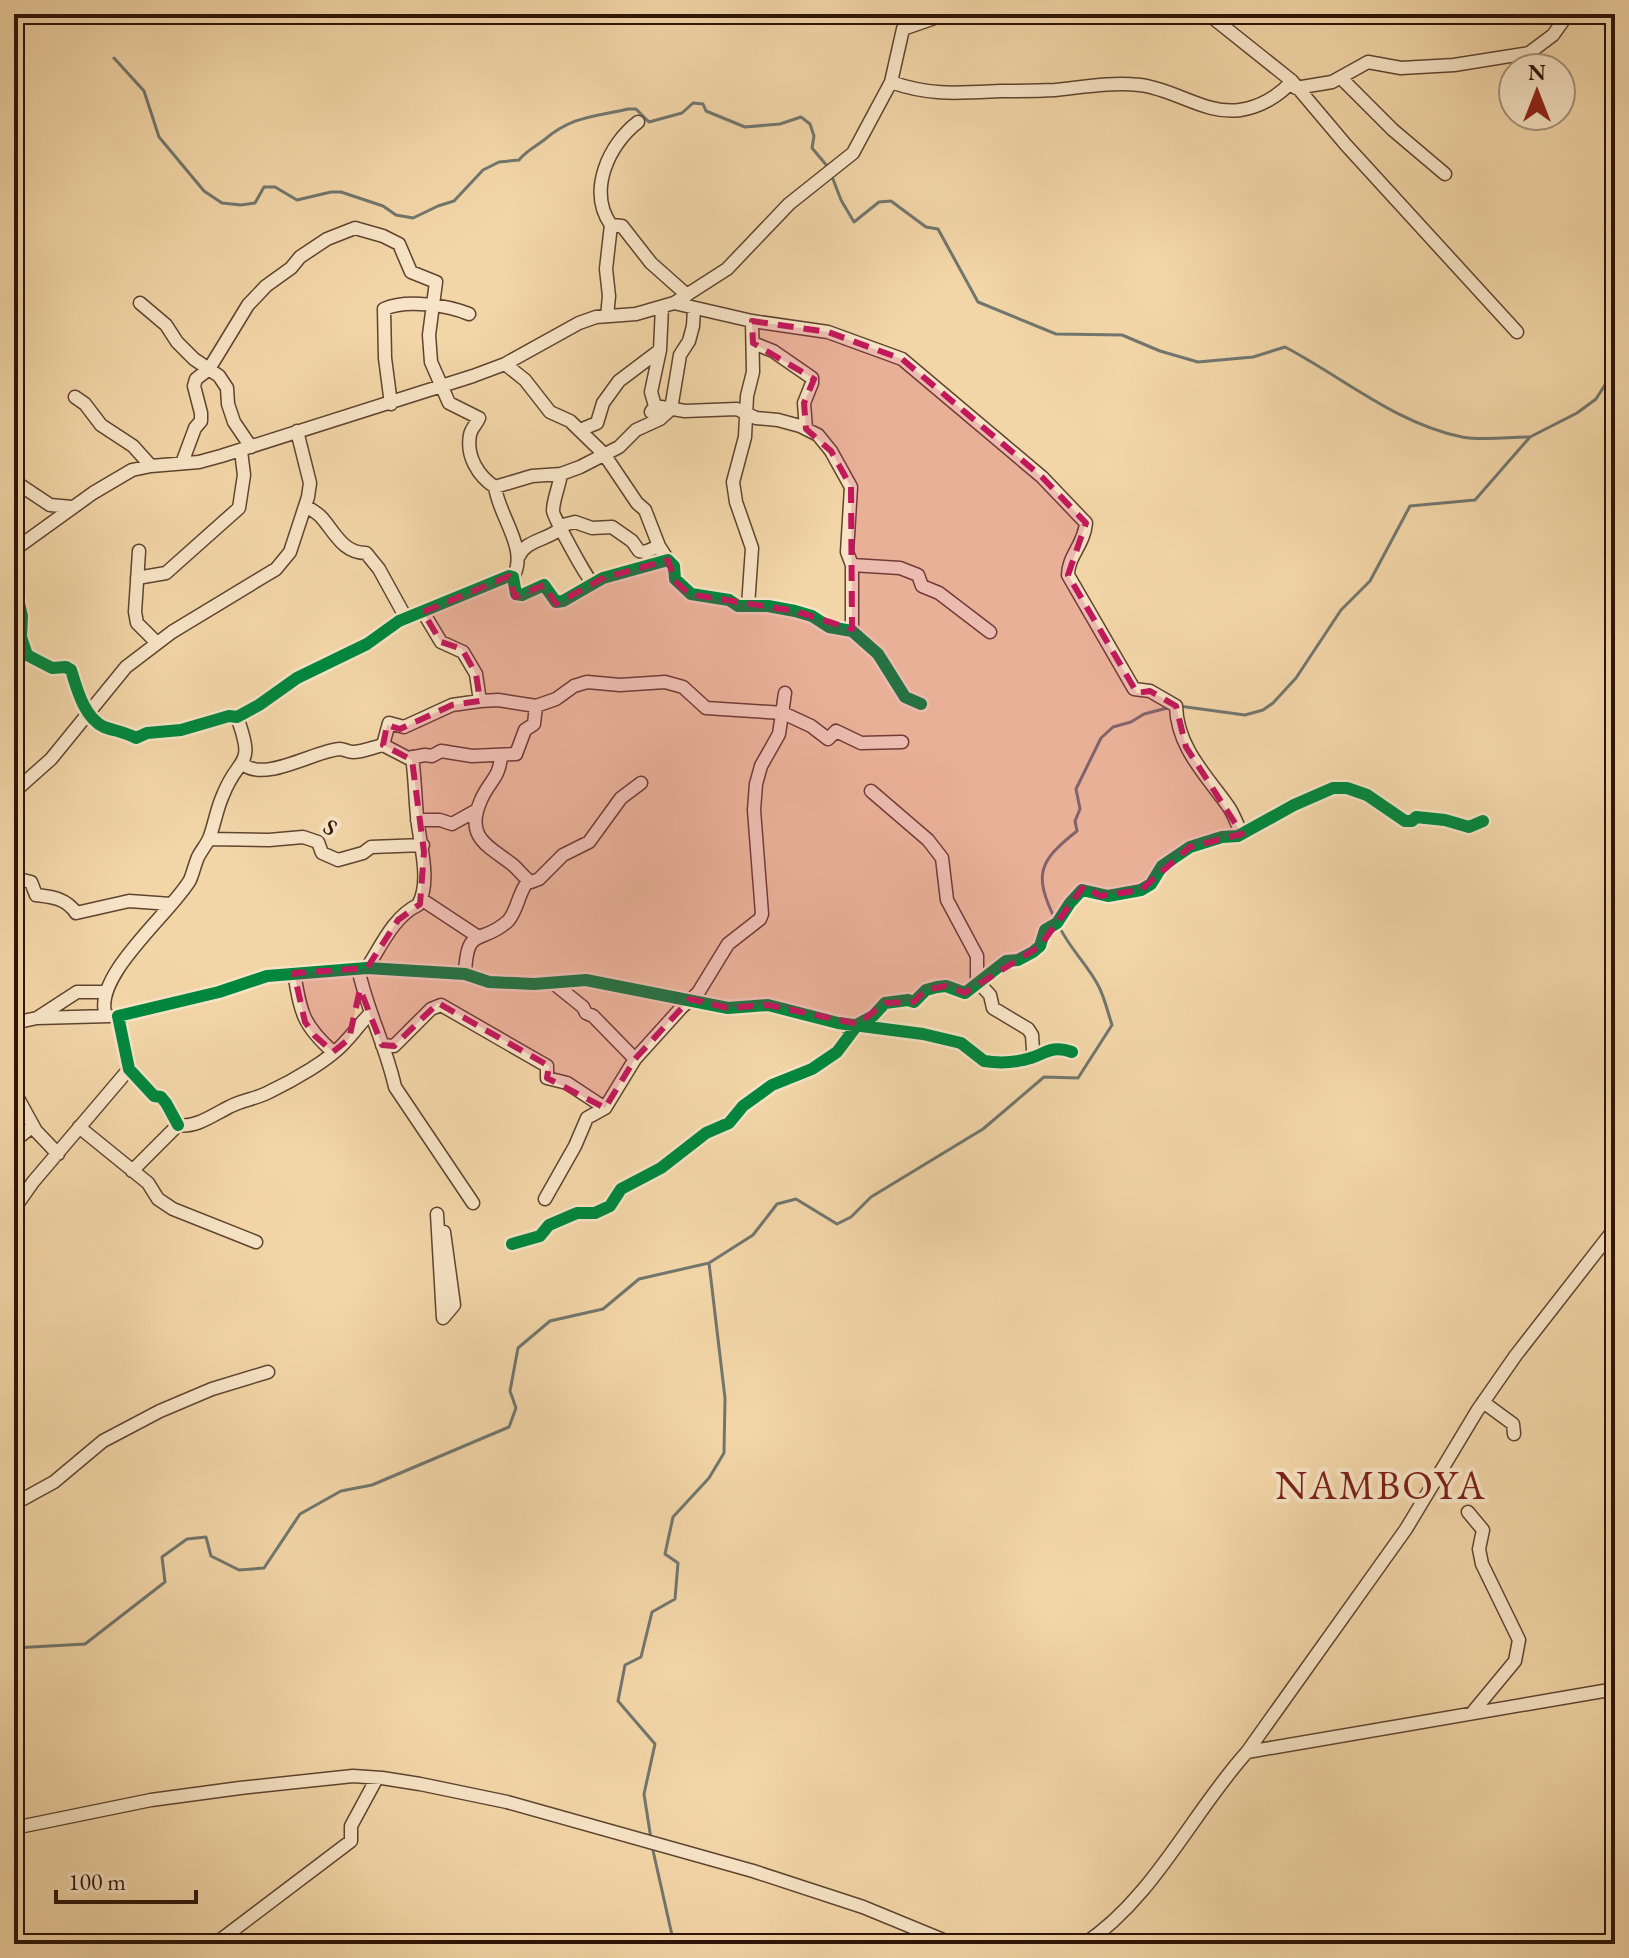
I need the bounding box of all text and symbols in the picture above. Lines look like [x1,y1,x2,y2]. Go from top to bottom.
north arrow [1497,52,1577,132]
text: N [1528,58,1546,87]
street label: s [316,800,350,846]
district label: NAMBOYA [1275,1459,1487,1511]
scale bar [56,1854,196,1904]
text: 100 m [68,1866,126,1897]

